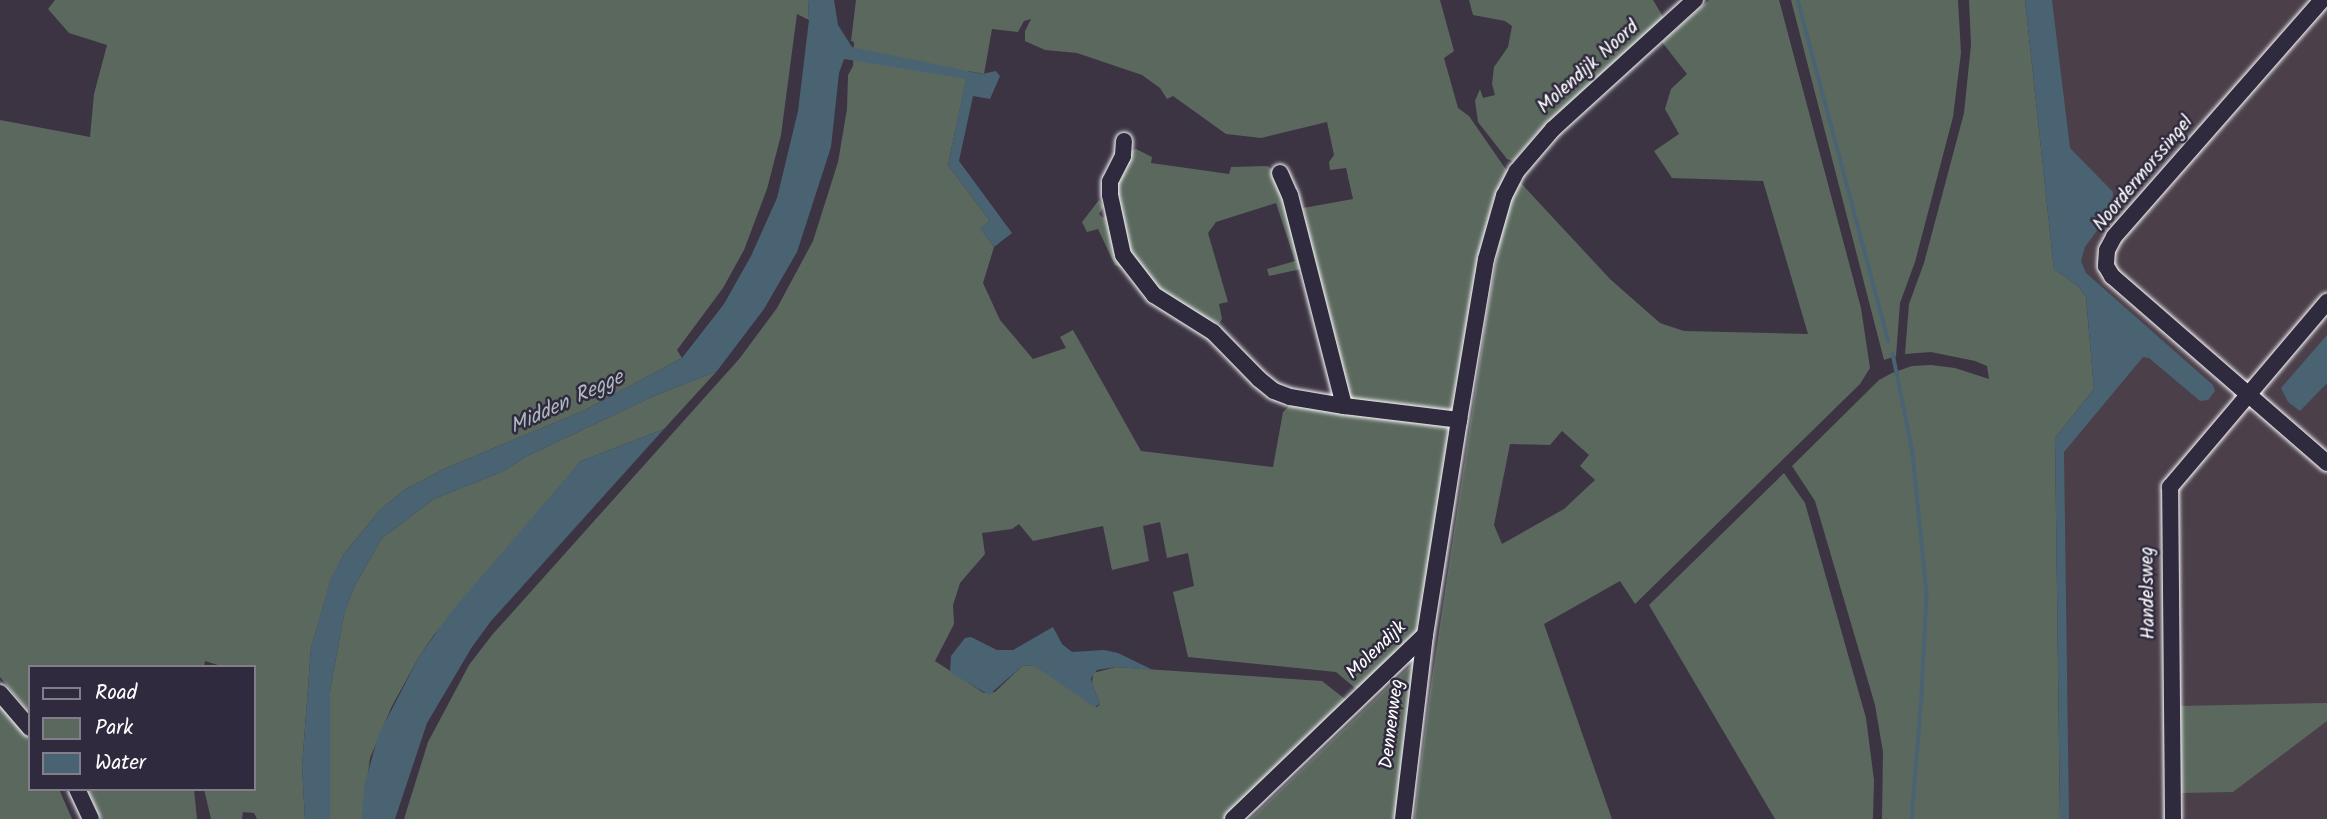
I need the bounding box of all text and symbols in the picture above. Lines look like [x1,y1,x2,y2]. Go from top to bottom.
street label: Molendijk Noord [1534,17,1644,119]
street label: Noordermorssingel [2089,112,2199,236]
water label: Midden Regge [506,366,628,440]
street label: Handelsweg [2137,546,2161,640]
street label: Molendijk [1342,617,1412,685]
legend [28,665,256,791]
text: Road [95,677,137,710]
street label: Dennenweg [1376,678,1410,770]
text: Park [95,712,133,745]
text: Water [95,747,146,780]

